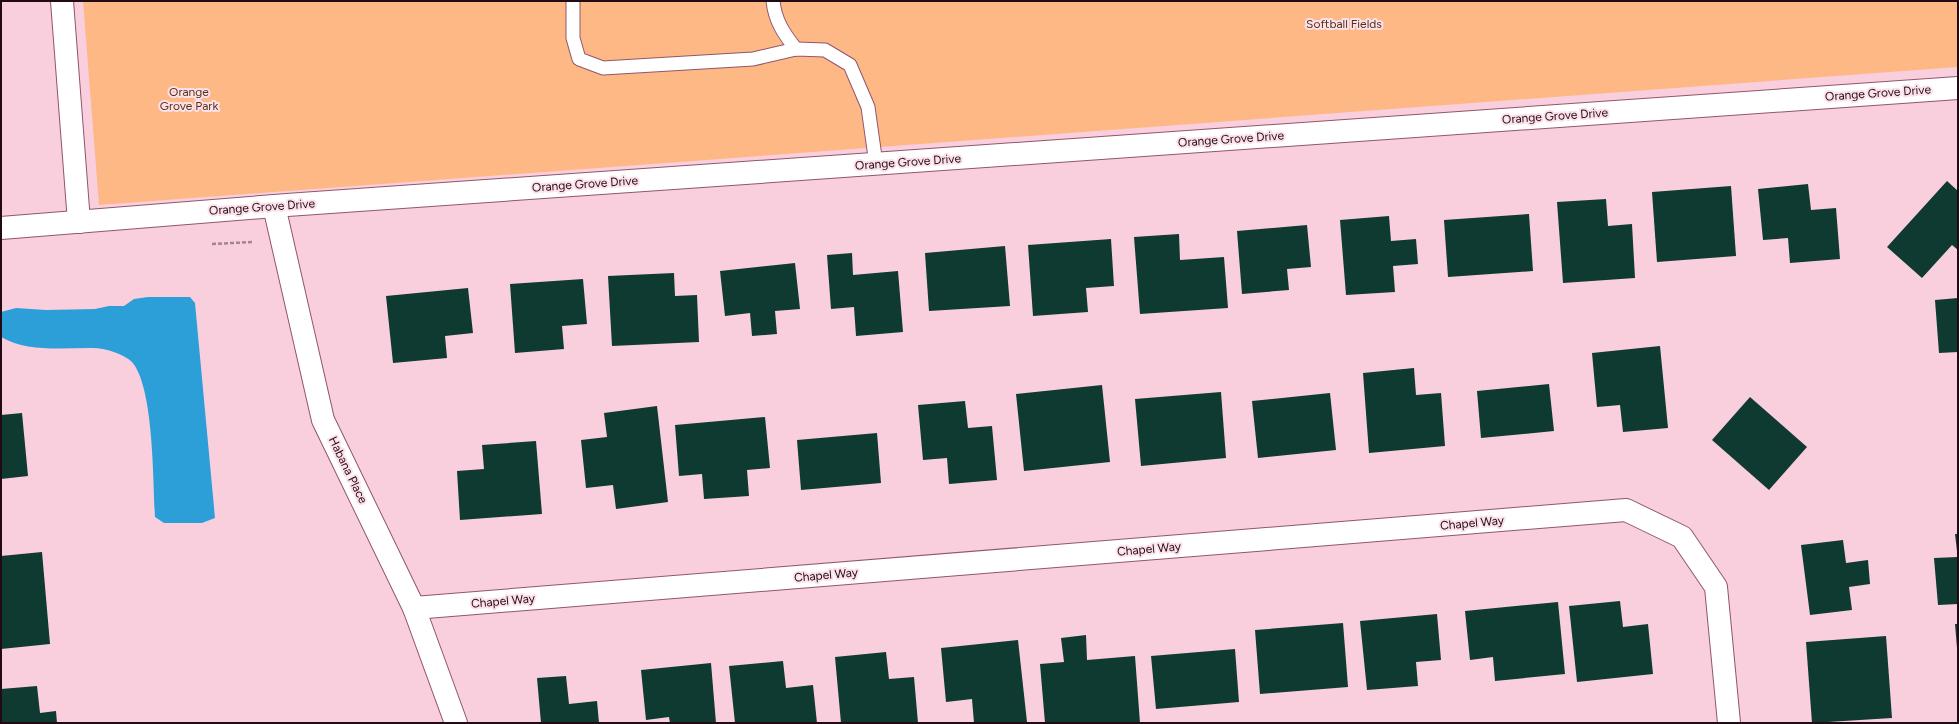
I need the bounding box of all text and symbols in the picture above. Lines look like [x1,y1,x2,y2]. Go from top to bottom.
park label: Softball Fields [1306,17,1382,31]
street label: Orange Grove Drive [1825,82,1932,104]
park label: Orange Grove Park [160,85,218,113]
street label: Orange Grove Drive [1502,105,1609,127]
street label: Orange Grove Drive [1178,128,1285,150]
street label: Orange Grove Drive [855,151,962,173]
street label: Orange Grove Drive [532,173,639,195]
street label: Orange Grove Drive [209,196,316,218]
street label: Habana Place [326,434,370,506]
street label: Chapel Way [1439,513,1505,533]
street label: Chapel Way [1116,539,1182,559]
street label: Chapel Way [793,565,859,585]
street label: Chapel Way [470,591,536,611]

